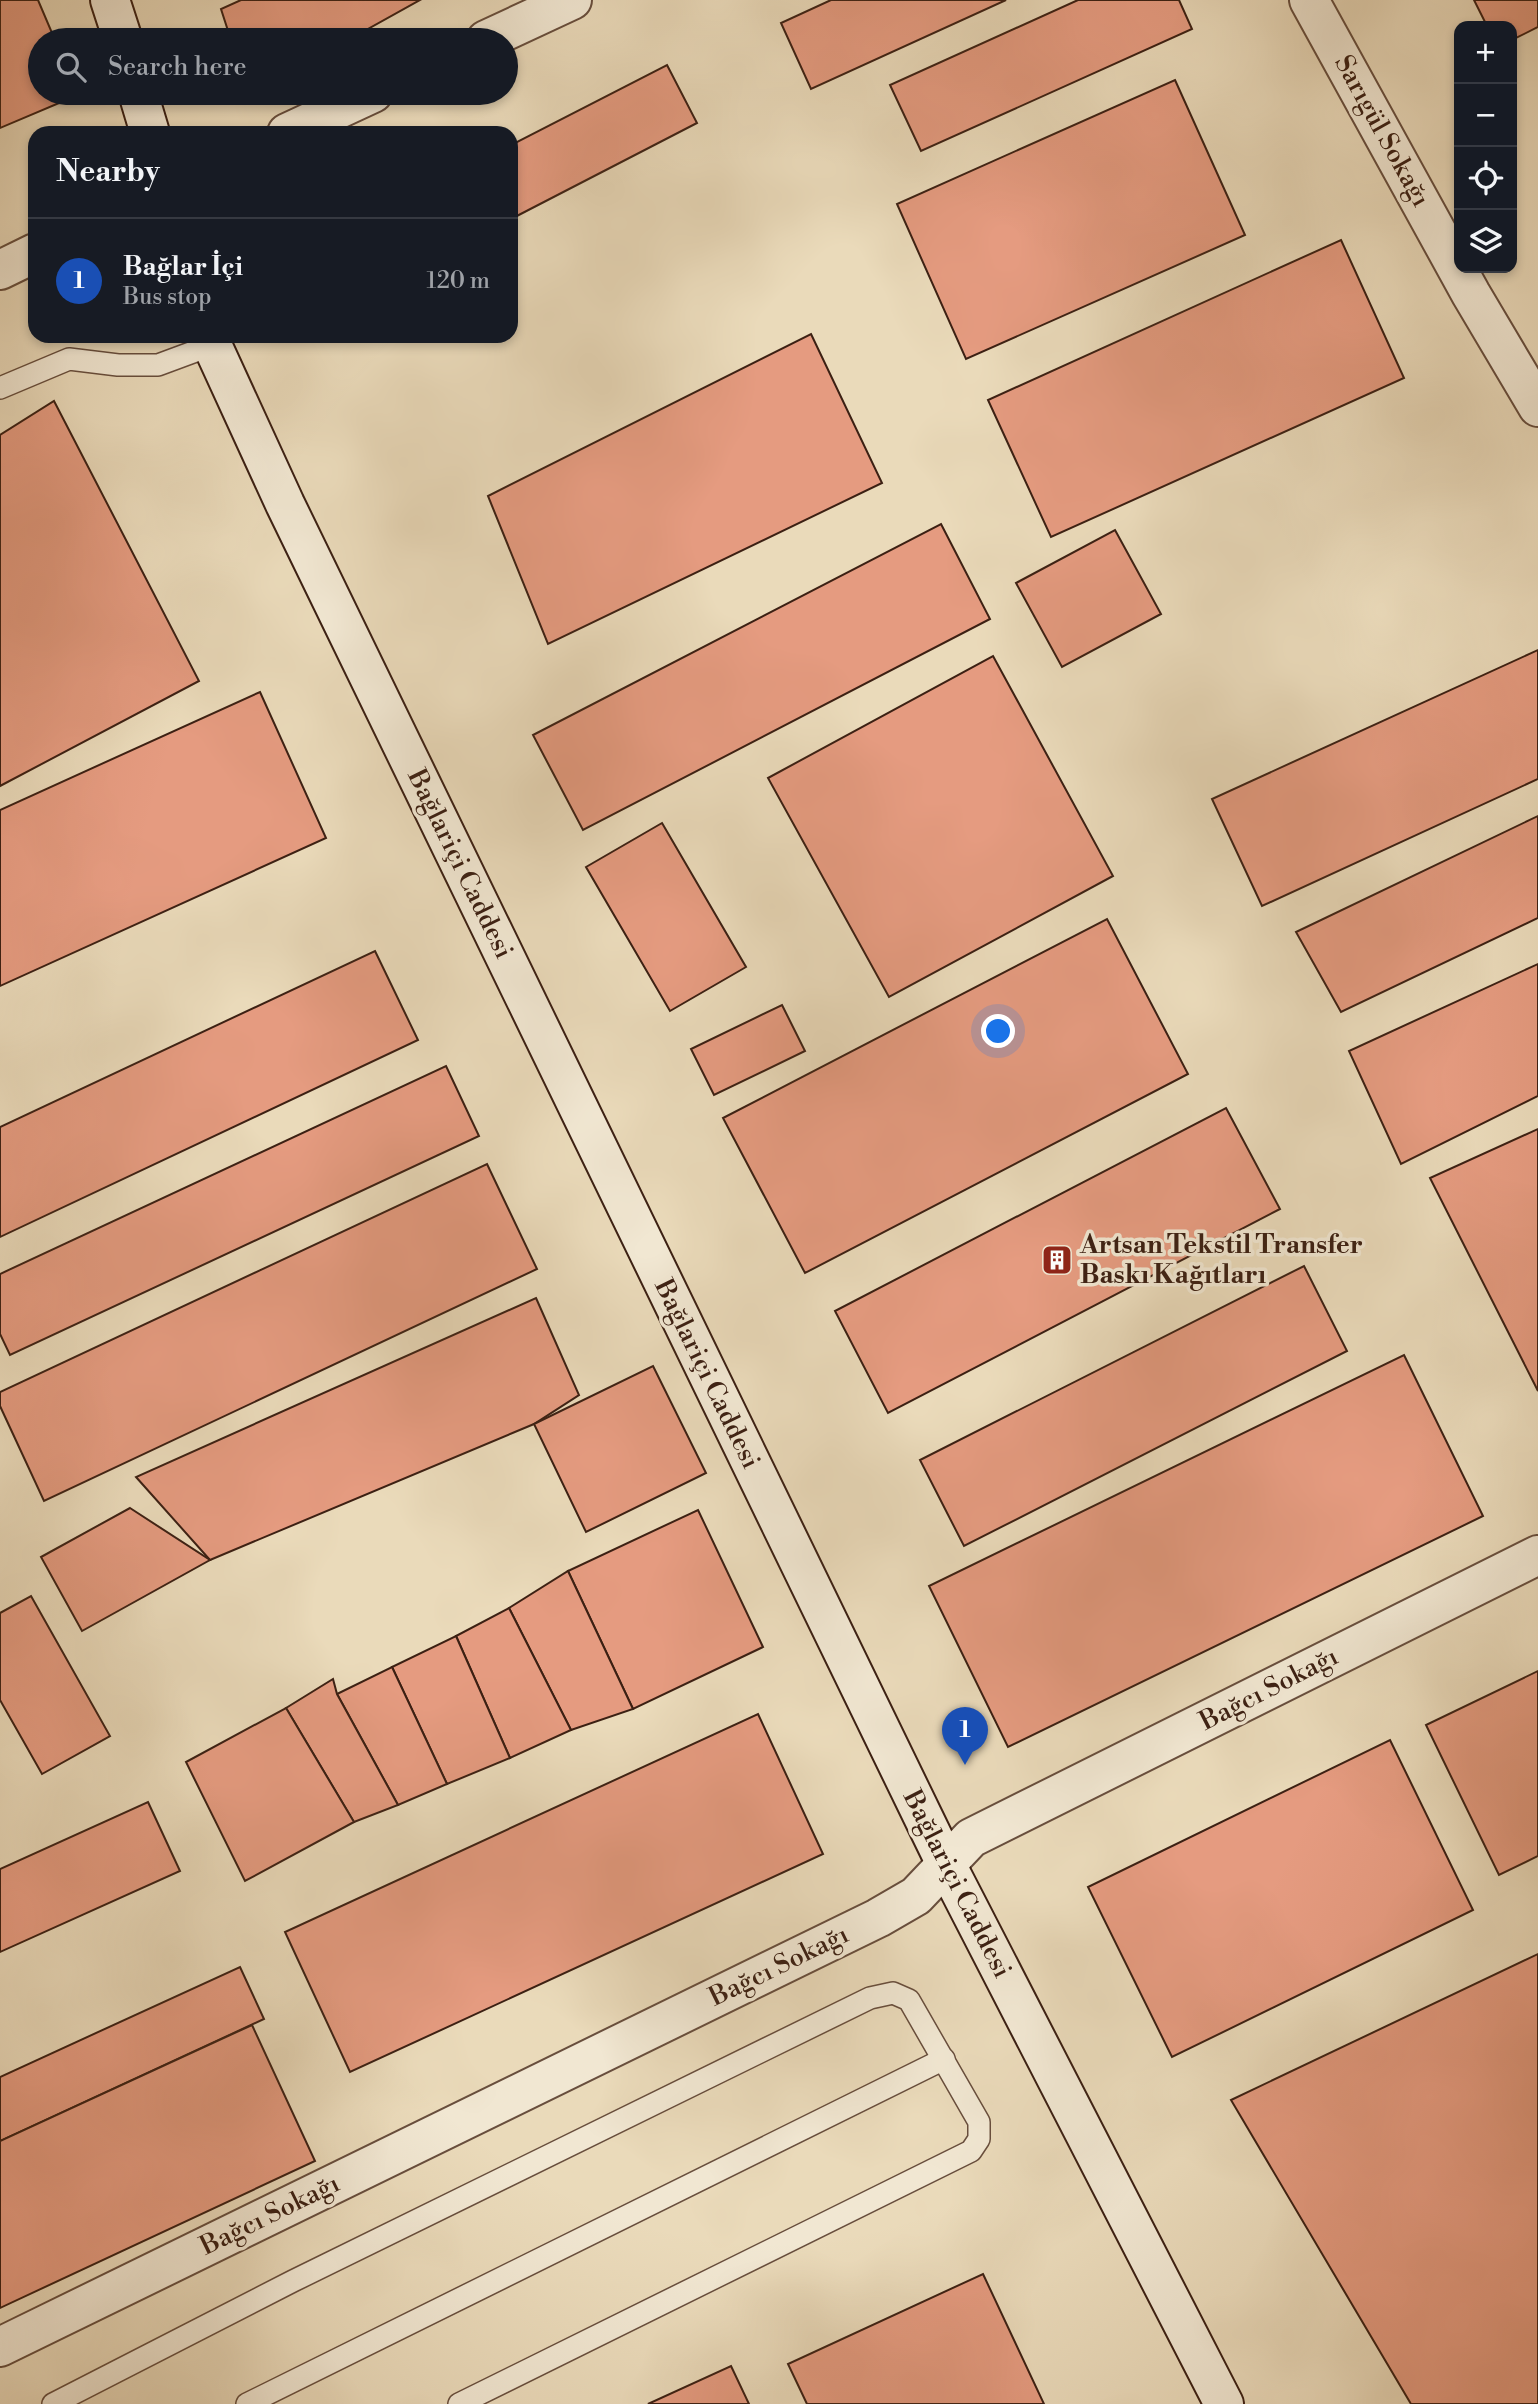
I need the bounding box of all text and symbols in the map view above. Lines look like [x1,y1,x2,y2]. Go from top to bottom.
map controls [1454,21,1517,273]
button: + [1454,21,1517,84]
search box [28,28,518,105]
icon: search [52,48,90,86]
street label: Sarıgül Sokağı [1327,50,1437,212]
text: Search here [108,51,247,83]
button: − [1454,84,1517,147]
button: locate [1454,147,1517,210]
text: Nearby [56,153,160,191]
button: layers [1454,210,1517,273]
text: Bağlar İçi [123,251,243,283]
text: 1 [73,267,85,295]
text: 120 m [426,267,490,295]
text: Bus stop [123,283,211,311]
street label: Bağlariçi Caddesi [400,763,520,964]
your location [981,1014,1015,1048]
place label: Artsan Tekstil Transfer Baskı Kağıtları [1079,1229,1363,1291]
building icon: Artsan Tekstil Transfer Baskı Kağıtları [1040,1243,1074,1277]
street label: Bağlariçi Caddesi [647,1273,767,1474]
street label: Bağcı Sokağı [1194,1640,1344,1738]
pin: 1 [942,1707,988,1765]
street label: Bağlariçi Caddesi [895,1784,1018,1983]
street label: Bağcı Sokağı [703,1918,854,2014]
street label: Bağcı Sokağı [194,2167,345,2263]

